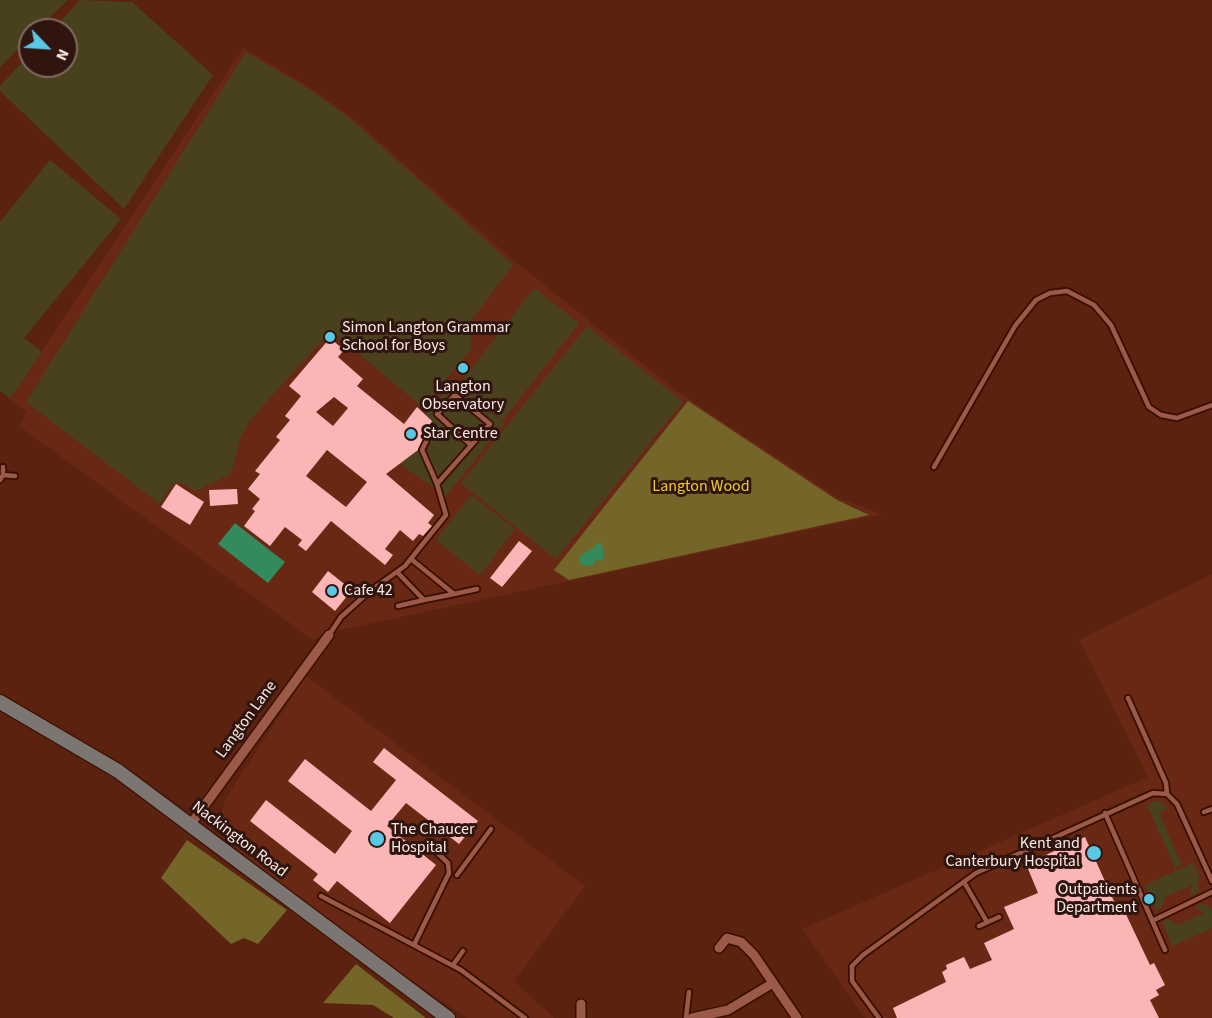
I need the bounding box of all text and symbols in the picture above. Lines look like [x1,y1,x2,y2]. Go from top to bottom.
north arrow [18,18,78,78]
text: N [50,45,75,64]
place label: Simon Langton Grammar School for Boys [342,318,510,356]
marker: Simon Langton Grammar School for Boys [323,330,337,344]
marker: Langton Observatory [456,361,470,375]
place label: Langton Observatory [422,377,504,415]
place label: Star Centre [423,424,498,444]
marker: Star Centre [404,427,418,441]
park label: Langton Wood [652,477,750,497]
place label: Cafe 42 [344,581,393,601]
marker: Cafe 42 [325,584,339,598]
street label: Langton Lane [212,678,282,762]
street label: Nackington Road [187,798,291,882]
place label: The Chaucer Hospital [391,820,474,858]
marker: The Chaucer Hospital [368,830,386,848]
place label: Kent and Canterbury Hospital [945,834,1080,872]
marker: Kent and Canterbury Hospital [1085,844,1103,862]
place label: Outpatients Department [1056,880,1137,918]
marker: Outpatients Department [1142,892,1156,906]

